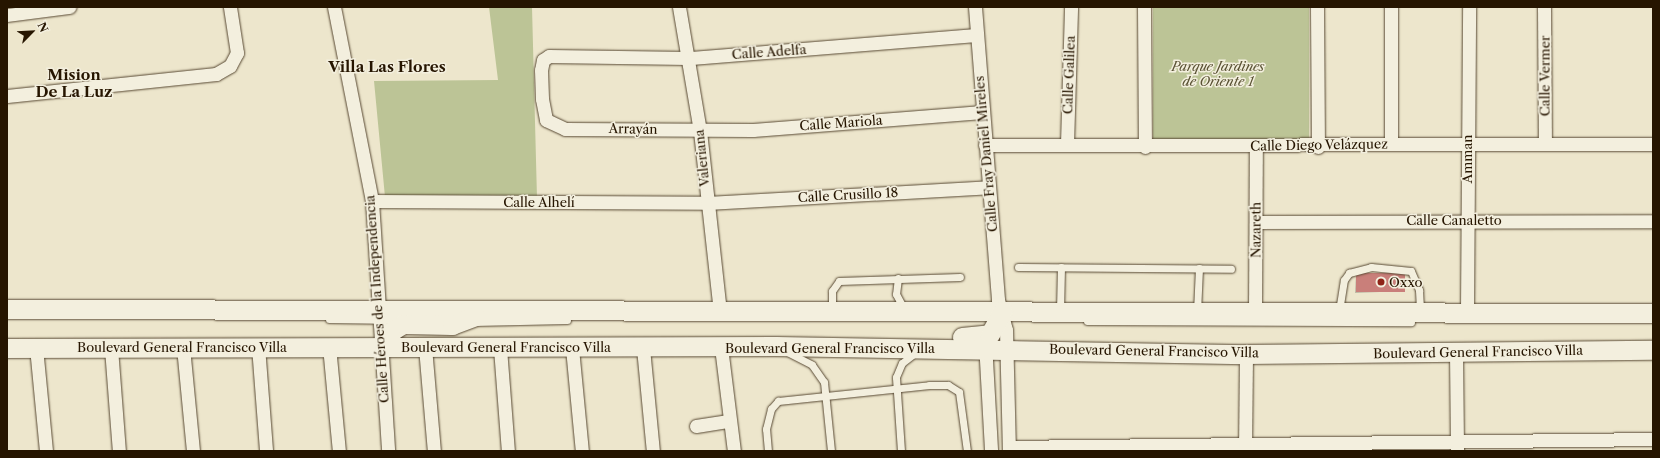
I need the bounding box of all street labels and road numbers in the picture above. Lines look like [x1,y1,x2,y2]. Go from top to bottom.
street label: Calle Vermer [1537,35,1553,117]
street label: Calle Galilea [1060,36,1078,114]
street label: Calle Adelfa [731,42,807,62]
street label: Calle Fray Daniel Mireles [971,75,1001,233]
street label: Calle Mariola [799,112,883,134]
street label: Arrayán [608,121,658,137]
street label: Valeriana [691,129,713,187]
street label: Amman [1459,135,1475,183]
street label: Calle Diego Velázquez [1250,136,1388,154]
street label: Calle Crusillo 18 [797,185,899,205]
street label: Calle Héroes de la Independencia [362,194,392,404]
street label: Calle Alhelí [503,194,575,210]
street label: Nazareth [1248,202,1264,258]
street label: Calle Canaletto [1406,212,1502,228]
street label: Boulevard General Francisco Villa [77,339,287,355]
street label: Boulevard General Francisco Villa [401,339,611,355]
street label: Boulevard General Francisco Villa [725,340,935,356]
street label: Boulevard General Francisco Villa [1049,341,1259,361]
street label: Boulevard General Francisco Villa [1373,342,1583,362]

